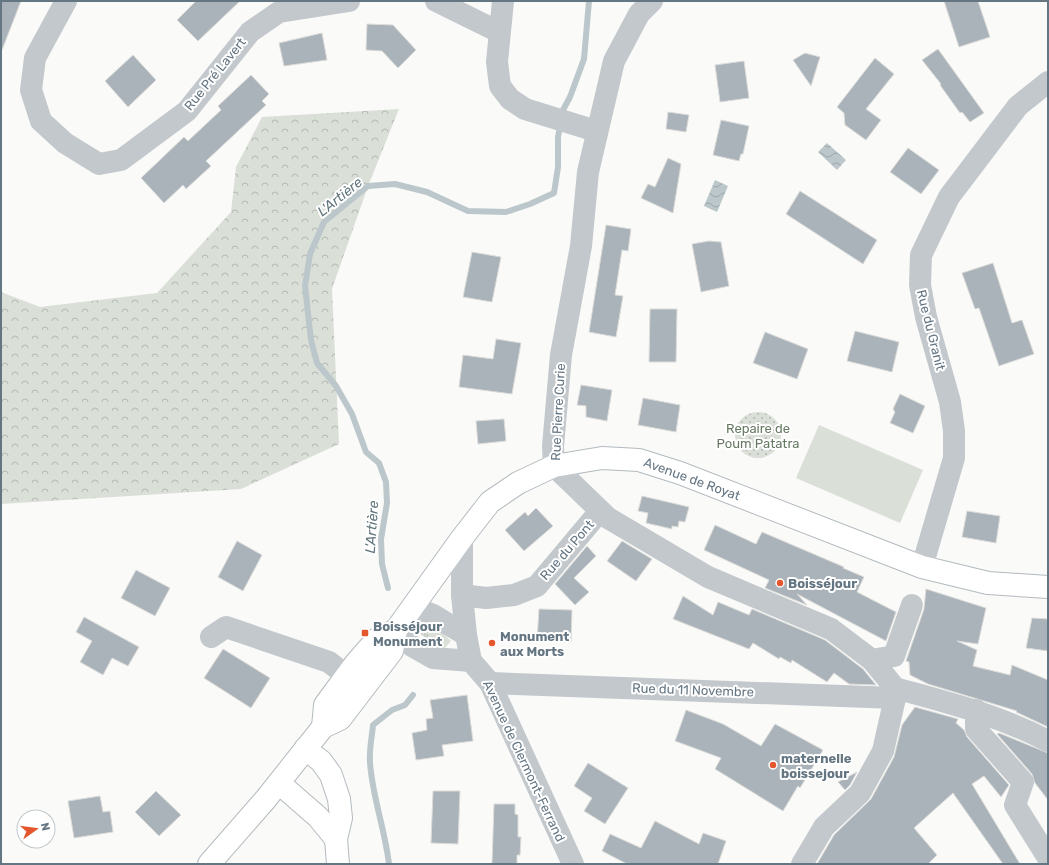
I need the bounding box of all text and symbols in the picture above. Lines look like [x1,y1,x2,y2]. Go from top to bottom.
street label: Rue Pré Lavert [181,35,249,113]
water label: L'Artière [314,174,366,220]
street label: Rue du Granit [914,288,948,372]
street label: Rue Pierre Curie [548,363,568,461]
park label: Repaire de Poum Patatra [717,421,799,451]
street label: Avenue de Royat [642,455,742,503]
water label: L'Artière [362,500,382,554]
street label: Rue du Pont [537,517,597,583]
place label: Boisséjour [788,576,857,591]
marker: Boisséjour [775,578,785,588]
place label: Boisséjour Monument [373,619,442,649]
marker: Boisséjour Monument [360,628,370,638]
place label: Monument aux Morts [500,629,569,659]
marker: Monument aux Morts [487,638,497,648]
street label: Avenue de Clermont-Ferrand [480,678,568,844]
street label: Rue du 11 Novembre [632,680,754,700]
place label: maternelle boissejour [781,751,852,781]
marker: maternelle boissejour [768,760,778,770]
north arrow [16,809,56,849]
text: N [38,821,53,832]

